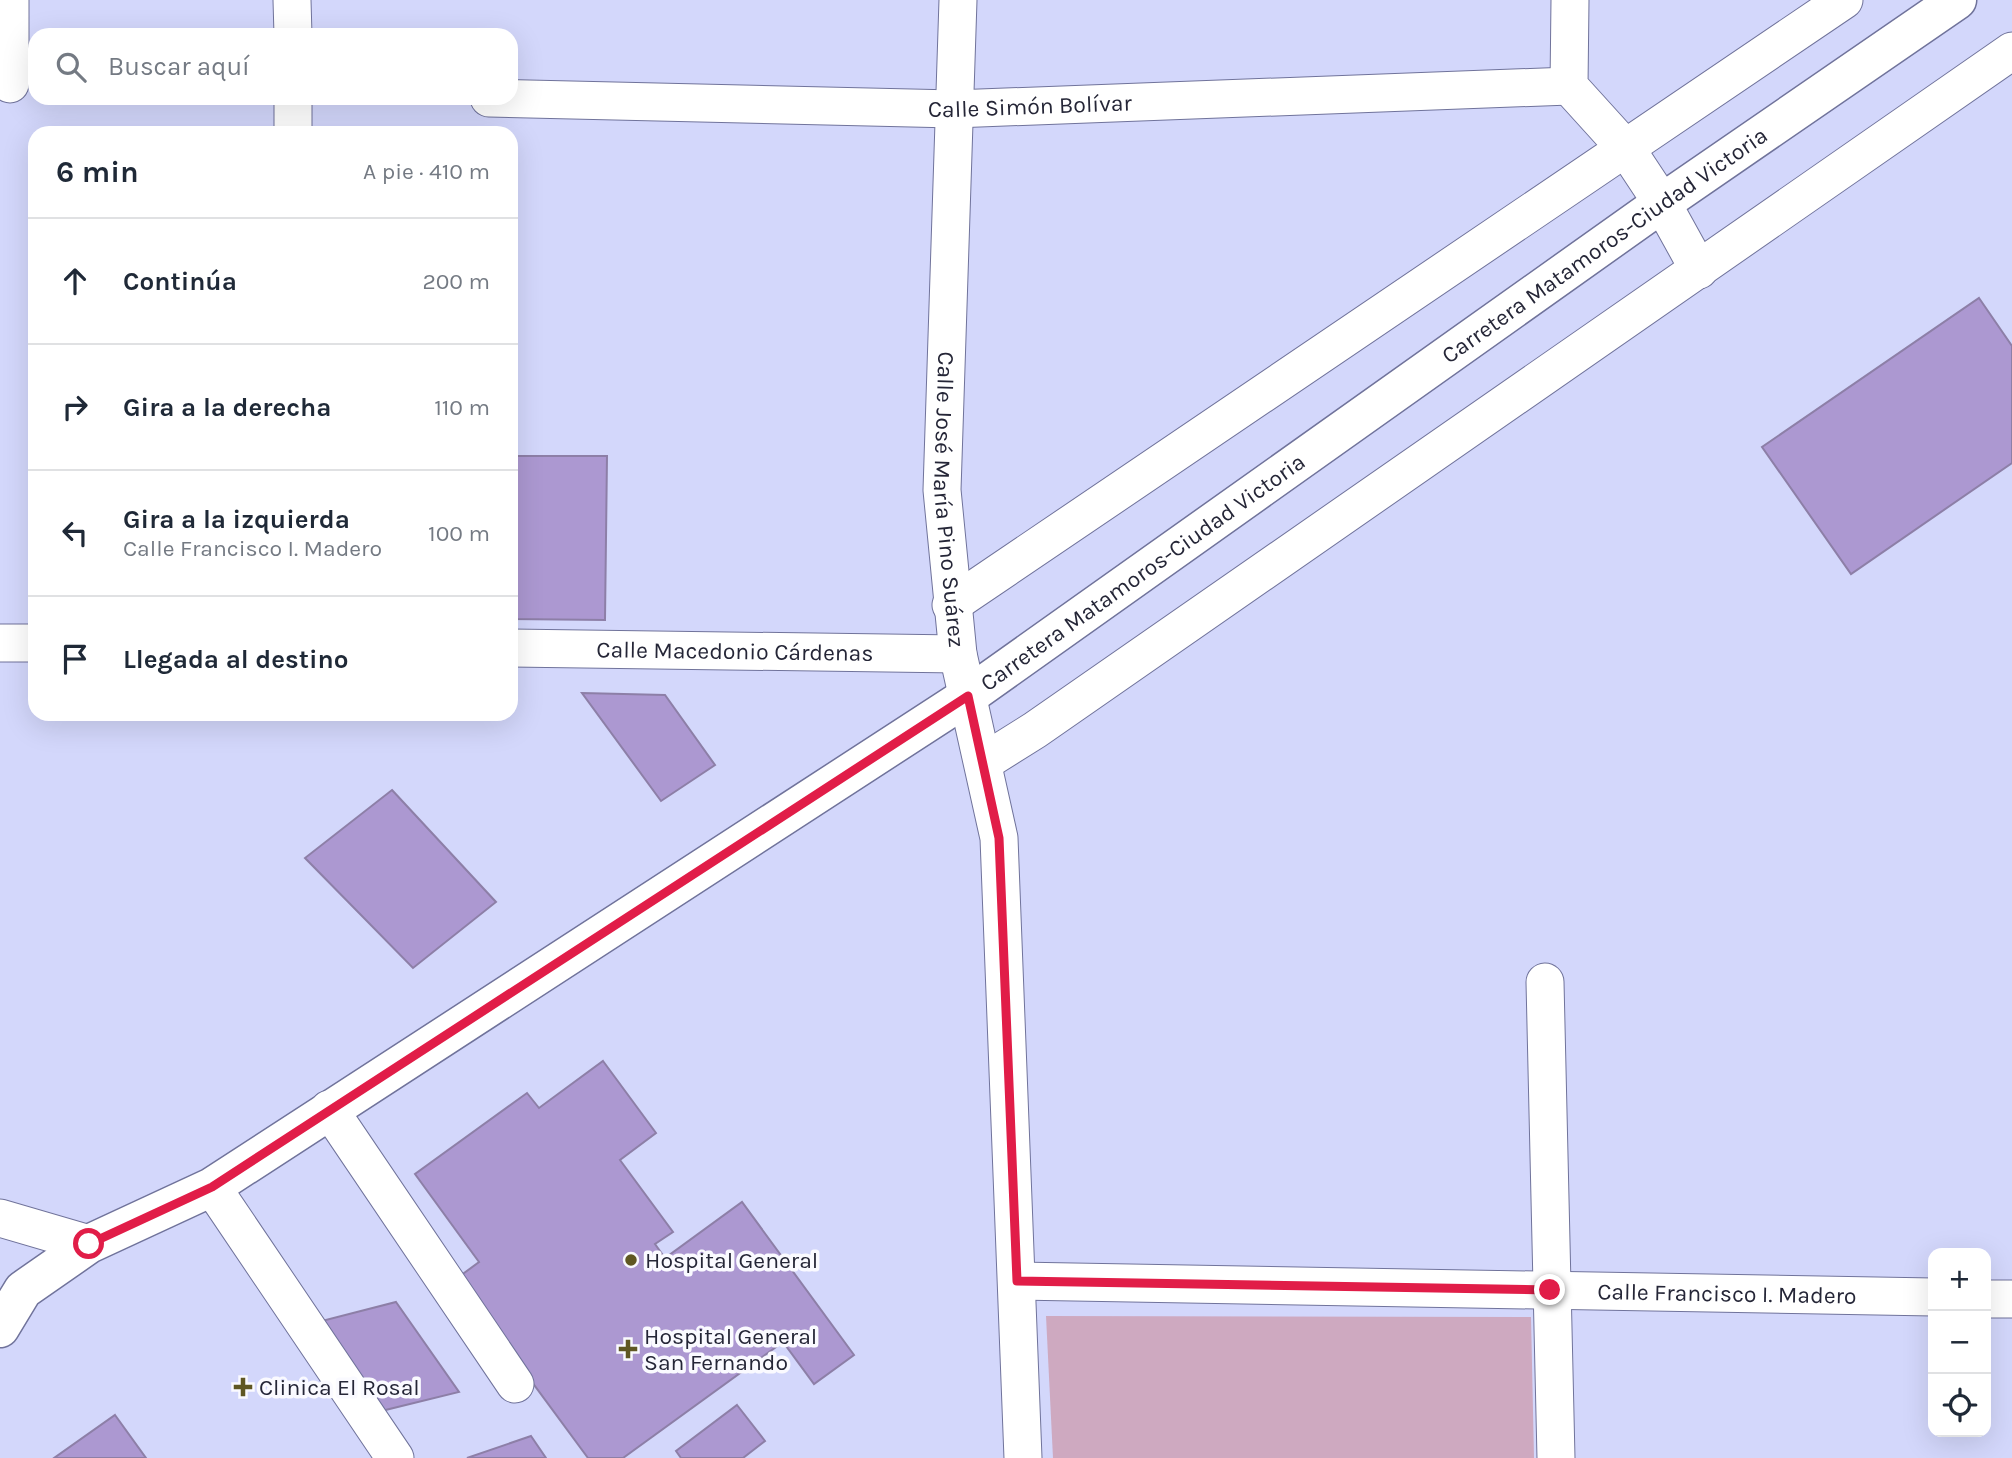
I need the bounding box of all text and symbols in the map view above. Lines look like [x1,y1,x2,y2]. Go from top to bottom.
search box [28,28,518,105]
icon: search [52,48,90,86]
text: Buscar aquí [108,51,250,82]
street label: Calle Simón Bolívar [928,89,1133,123]
street label: Carretera Matamoros-Ciudad Victoria [1436,121,1772,369]
text: 6 min [56,154,139,190]
text: A pie · 410 m [363,158,490,185]
icon: ahead [56,262,94,300]
text: Continúa [123,266,237,297]
text: 200 m [422,268,490,295]
street label: Calle José María Pino Suárez [928,351,971,649]
icon: right [56,388,94,426]
text: Gira a la derecha [123,392,332,423]
text: 110 m [434,394,490,421]
street label: Carretera Matamoros-Ciudad Victoria [975,448,1310,696]
text: Gira a la izquierda [123,504,350,535]
icon: left [56,514,94,552]
text: 100 m [428,520,490,547]
text: Calle Francisco I. Madero [123,535,382,562]
street label: Calle Macedonio Cárdenas [596,636,874,666]
icon: arrive [56,640,94,678]
text: Llegada al destino [123,644,349,675]
route start [73,1228,104,1259]
place label: Hospital General [645,1247,818,1274]
map controls [1928,1248,1991,1437]
button: + [1928,1248,1991,1311]
marker: Hospital General [623,1252,639,1268]
route end [1534,1274,1565,1305]
street label: Calle Francisco I. Madero [1597,1278,1857,1309]
button: − [1928,1311,1991,1374]
place label: Hospital General San Fernando [644,1323,817,1376]
marker: Hospital General San Fernando [618,1339,638,1359]
place label: Clinica El Rosal [259,1374,420,1401]
button: locate [1928,1374,1991,1437]
marker: Clinica El Rosal [233,1377,253,1397]

